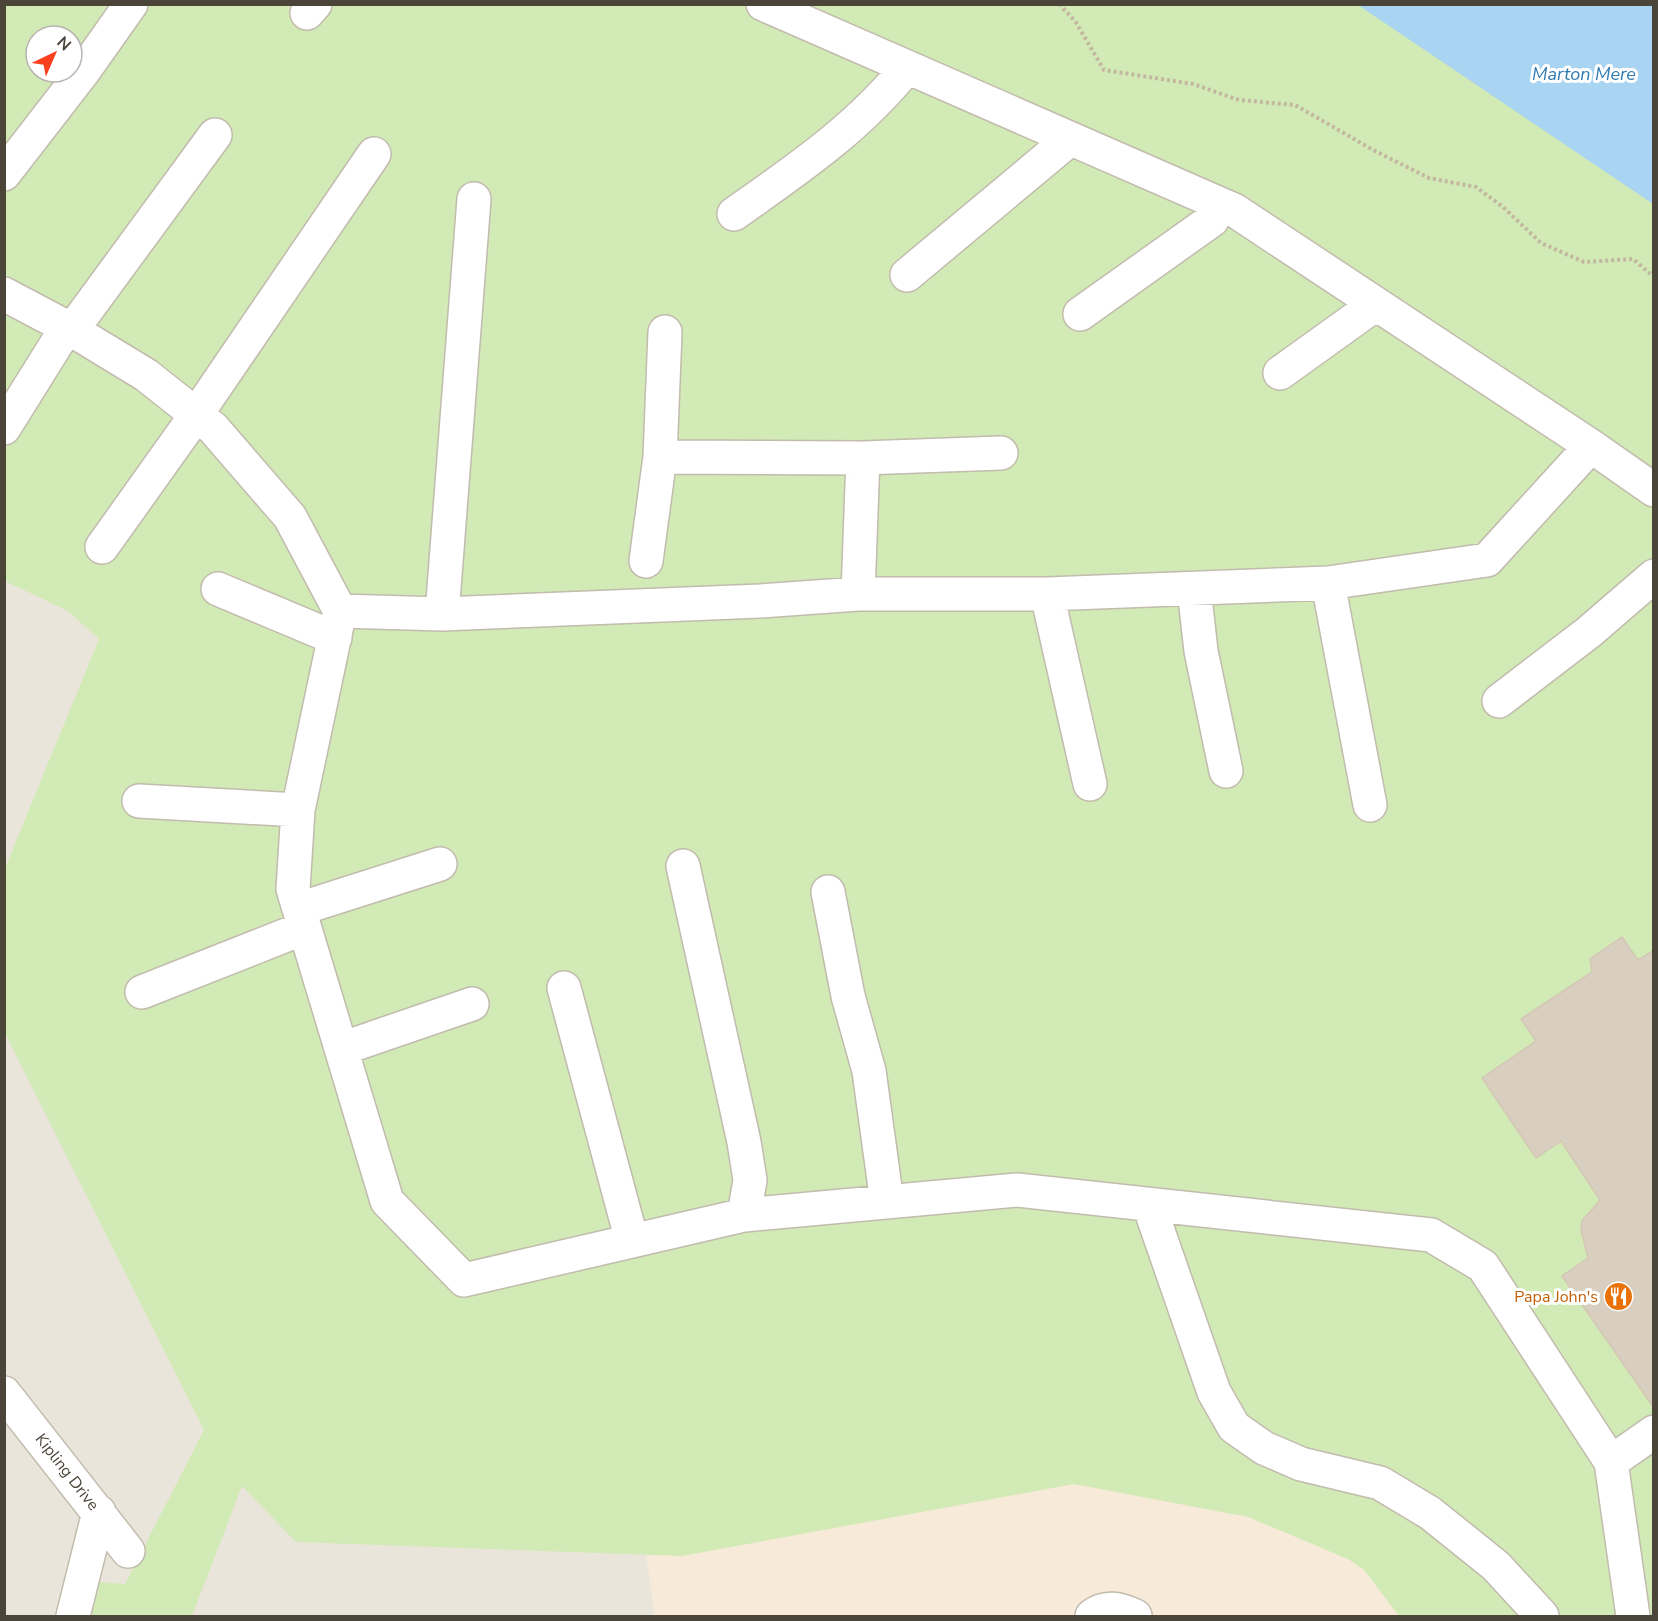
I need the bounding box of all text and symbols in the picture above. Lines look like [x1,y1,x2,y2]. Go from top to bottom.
north arrow [24,24,84,84]
text: N [52,32,76,56]
water label: Marton Mere [1532,62,1636,86]
restaurant icon: Papa John's [1603,1281,1635,1313]
place label: Papa John's [1514,1286,1598,1308]
street label: Kipling Drive [30,1429,104,1515]

